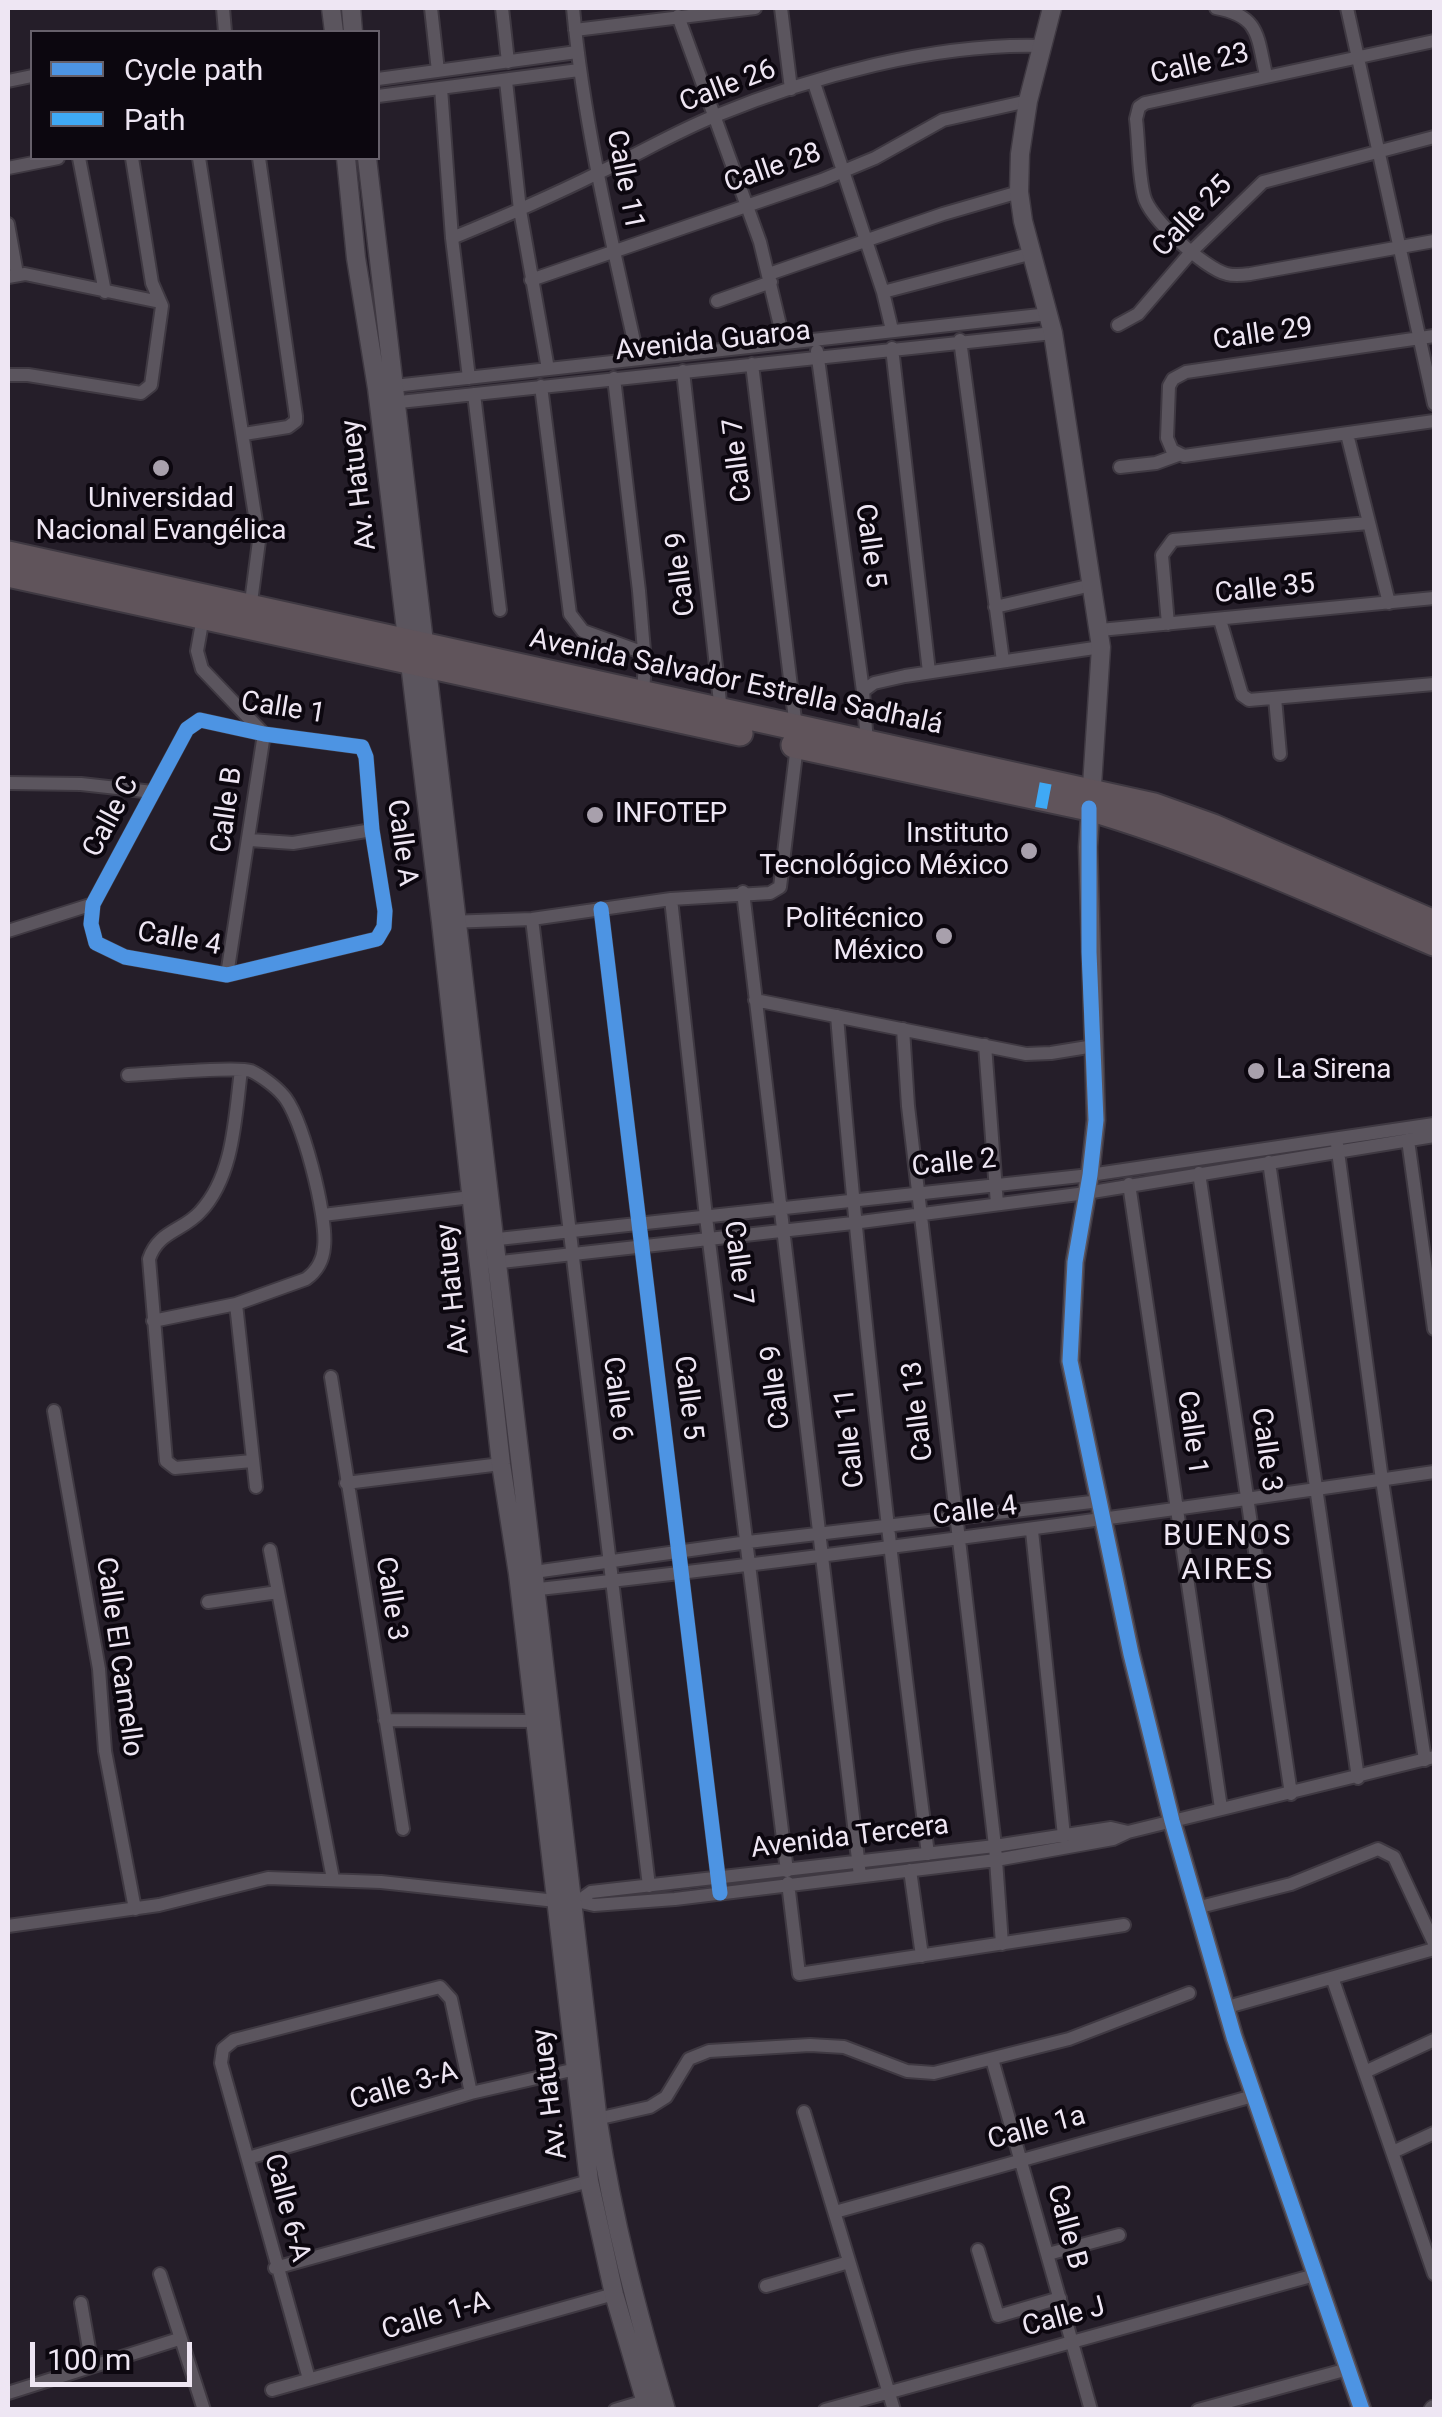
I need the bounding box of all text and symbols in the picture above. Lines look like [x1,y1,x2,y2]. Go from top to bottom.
legend [30,30,380,160]
street label: Calle 23 [1147,37,1253,93]
text: Cycle path [124,52,263,87]
street label: Calle 26 [675,53,781,121]
text: Path [124,102,185,137]
street label: Calle 11 [598,128,650,232]
street label: Calle 28 [720,137,826,201]
street label: Calle 25 [1146,169,1240,265]
street label: Calle 29 [1211,311,1315,359]
street label: Avenida Guaroa [614,315,812,369]
street label: Calle 7 [717,416,761,504]
street label: Av. Hatuey [335,418,385,552]
marker: Universidad Nacional Evangélica [150,457,172,479]
place label: Universidad Nacional Evangélica [36,483,286,549]
street label: Calle 5 [846,502,892,590]
street label: Calle 9 [660,530,704,618]
street label: Calle 35 [1213,568,1317,612]
street label: Avenida Salvador Estrella Sadhalá [526,623,946,743]
street label: Calle 1 [239,686,327,732]
street label: Calle B [205,765,251,855]
street label: Calle C [77,771,147,863]
street label: Calle A [378,798,424,888]
place label: INFOTEP [615,798,727,832]
marker: INFOTEP [584,804,606,826]
place label: Instituto Tecnológico México [759,818,1009,884]
marker: Instituto Tecnológico México [1018,840,1040,862]
place label: Politécnico México [785,903,924,969]
street label: Calle 4 [134,916,224,964]
marker: Politécnico México [933,925,955,947]
place label: La Sirena [1276,1054,1391,1088]
marker: La Sirena [1245,1060,1267,1082]
street label: Calle 2 [910,1143,998,1185]
street label: Calle 7 [715,1219,759,1307]
street label: Av. Hatuey [430,1222,478,1356]
street label: Calle 9 [755,1343,799,1431]
street label: Calle 5 [665,1354,709,1442]
street label: Calle 6 [594,1355,638,1443]
street label: Calle 13 [896,1359,942,1463]
street label: Calle 11 [829,1386,873,1490]
street label: Calle 1 [1168,1389,1214,1477]
street label: Calle 3 [1242,1406,1288,1494]
street label: Calle 4 [931,1490,1019,1534]
district label: BUENOS AIRES [1163,1519,1293,1590]
street label: Calle El Camello [87,1555,149,1759]
street label: Calle 3 [367,1555,413,1643]
street label: Avenida Tercera [749,1809,951,1867]
street label: Av. Hatuey [526,2027,576,2161]
street label: Calle 3-A [346,2056,462,2118]
street label: Calle 1a [984,2100,1090,2158]
street label: Calle 6-A [255,2150,317,2266]
street label: Calle B [1039,2181,1093,2273]
street label: Calle 1-A [378,2286,494,2348]
street label: Calle J [1019,2291,1109,2345]
scale bar [35,2322,198,2384]
text: 100 m [47,2342,131,2377]

